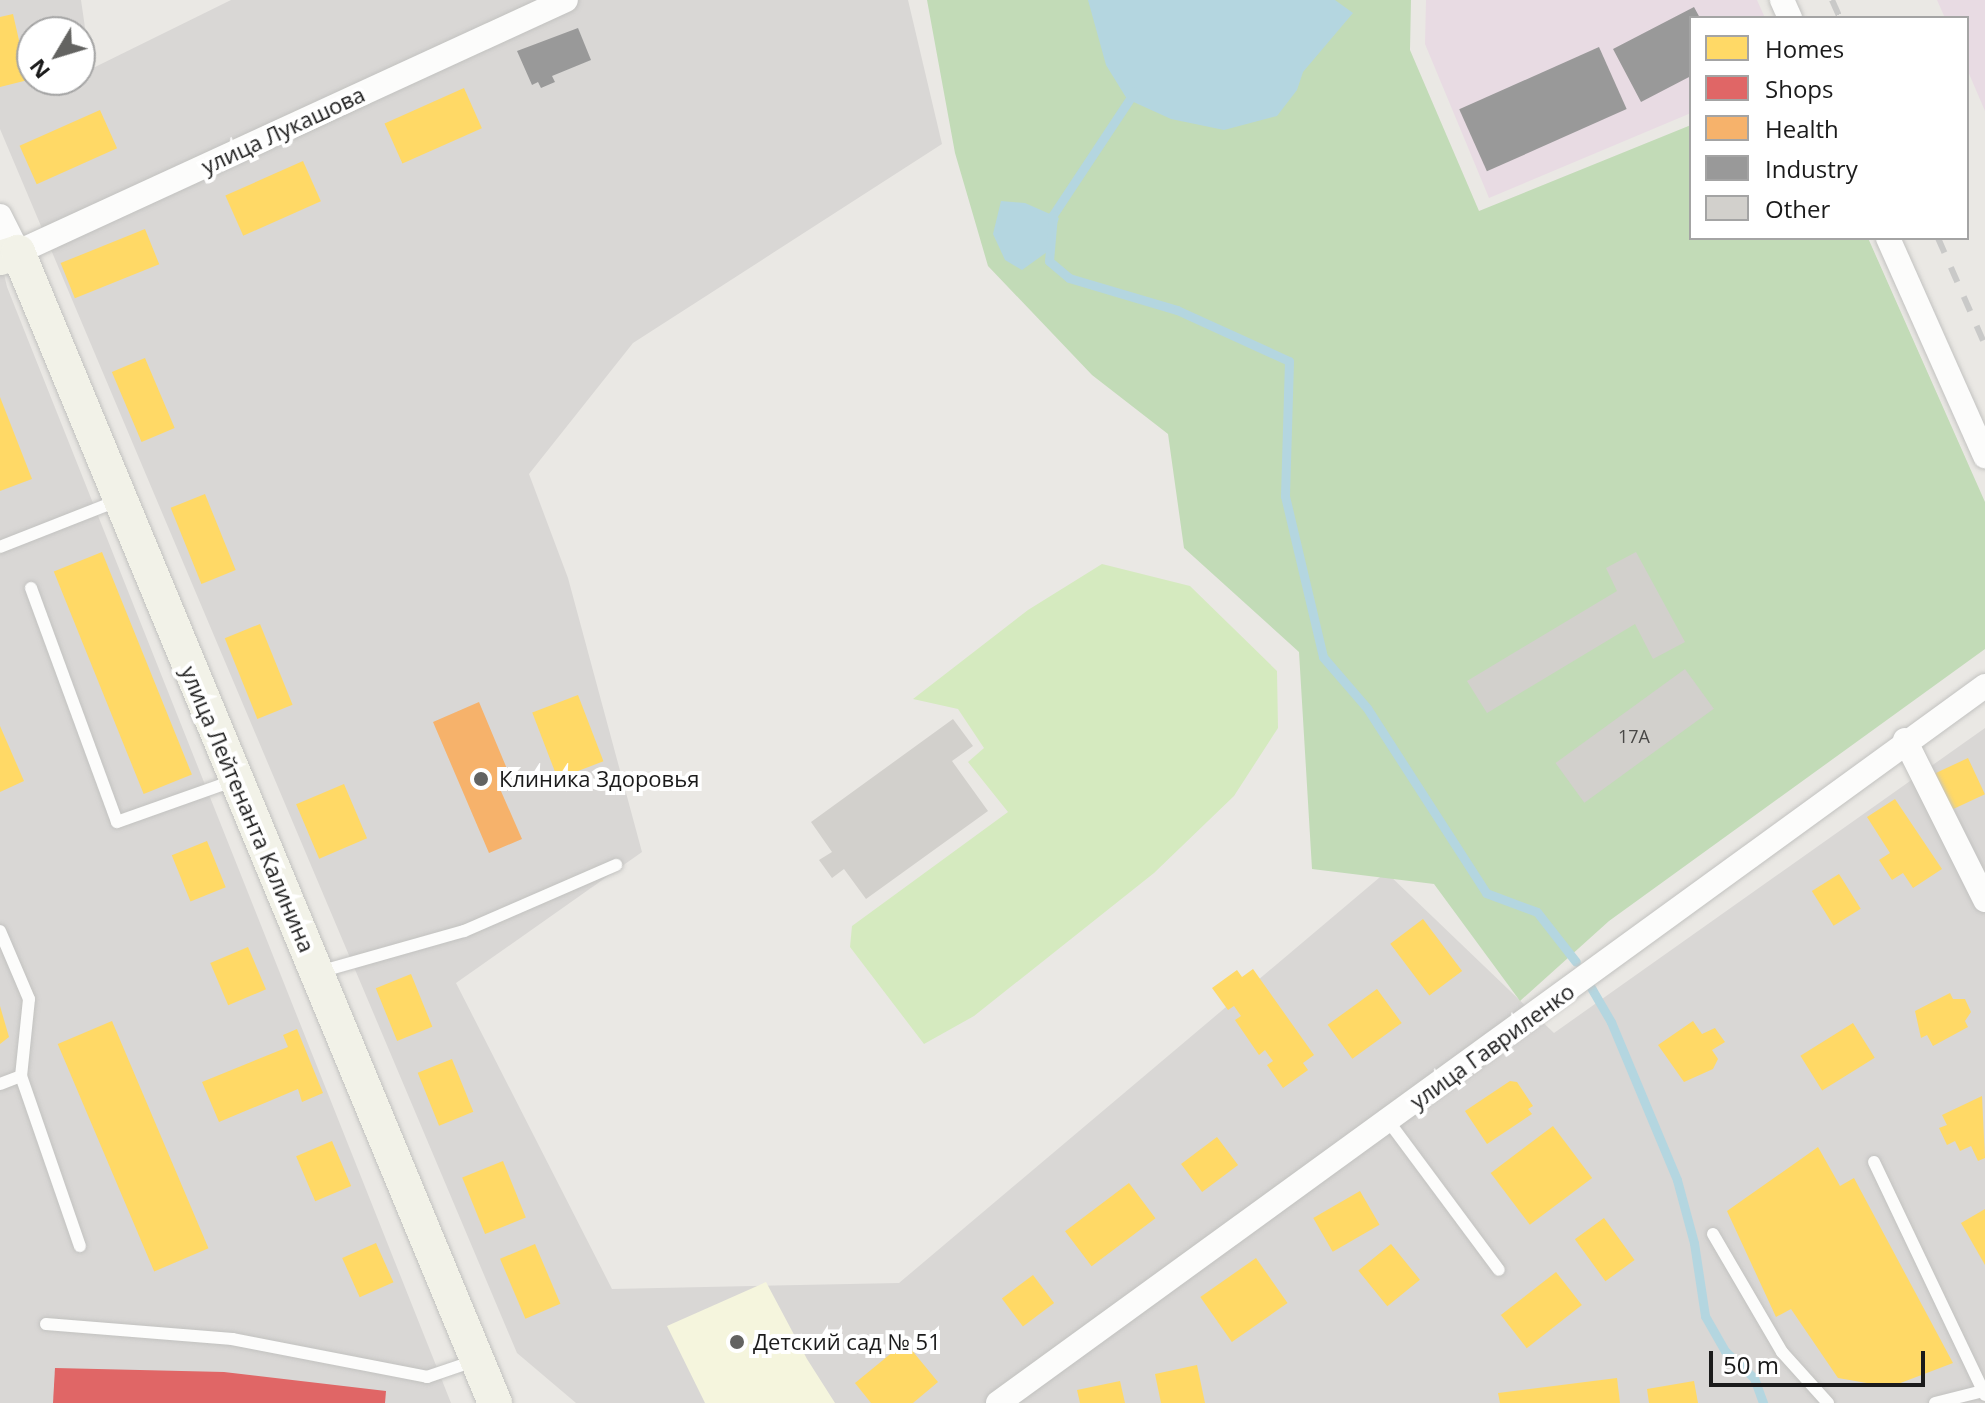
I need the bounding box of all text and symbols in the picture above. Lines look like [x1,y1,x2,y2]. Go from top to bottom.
north arrow [16,16,96,96]
legend [1689,16,1969,240]
text: Homes [1765,32,1844,65]
text: N [21,53,56,86]
text: Shops [1765,72,1833,105]
street label: улица Лукашова [197,81,369,179]
text: Health [1765,112,1839,145]
text: Industry [1765,152,1858,185]
text: Other [1765,192,1830,225]
street label: улица Лейтенанта Калинина [176,662,320,956]
house number: 17А [1618,725,1650,747]
place label: Клиника Здоровья [499,766,699,792]
marker: Клиника Здоровья [470,768,492,790]
street label: улица Гавриленко [1405,978,1579,1114]
place label: Детский сад № 51 [753,1329,941,1355]
marker: Детский сад № 51 [728,1333,746,1351]
scale bar [1713,1335,1929,1385]
text: 50 m [1723,1348,1779,1381]

